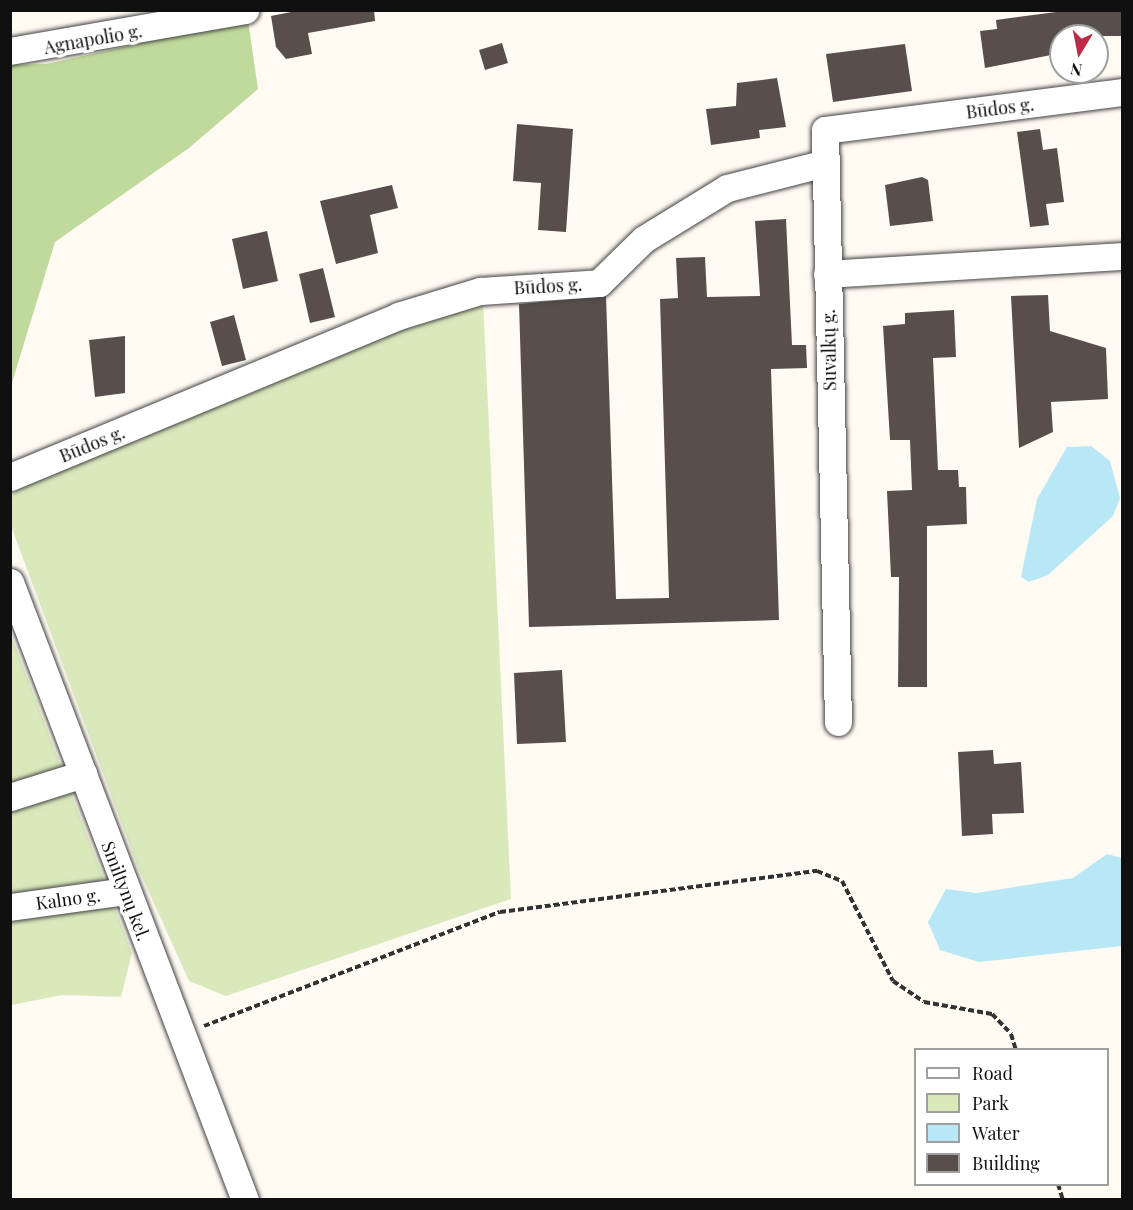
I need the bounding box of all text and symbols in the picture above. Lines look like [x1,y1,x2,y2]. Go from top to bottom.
street label: Agnapolio g. [42,20,144,58]
north arrow [1049,24,1109,84]
text: N [1069,59,1084,82]
street label: Būdos g. [965,93,1035,123]
street label: Būdos g. [513,273,583,299]
street label: Suvalkų g. [817,309,841,391]
street label: Būdos g. [56,421,128,467]
street label: Smiltynų kel. [97,838,155,944]
street label: Kalno g. [34,884,102,914]
legend [914,1048,1109,1186]
text: Road [972,1061,1013,1085]
text: Park [972,1091,1009,1115]
text: Water [972,1121,1020,1145]
text: Building [972,1151,1040,1175]

